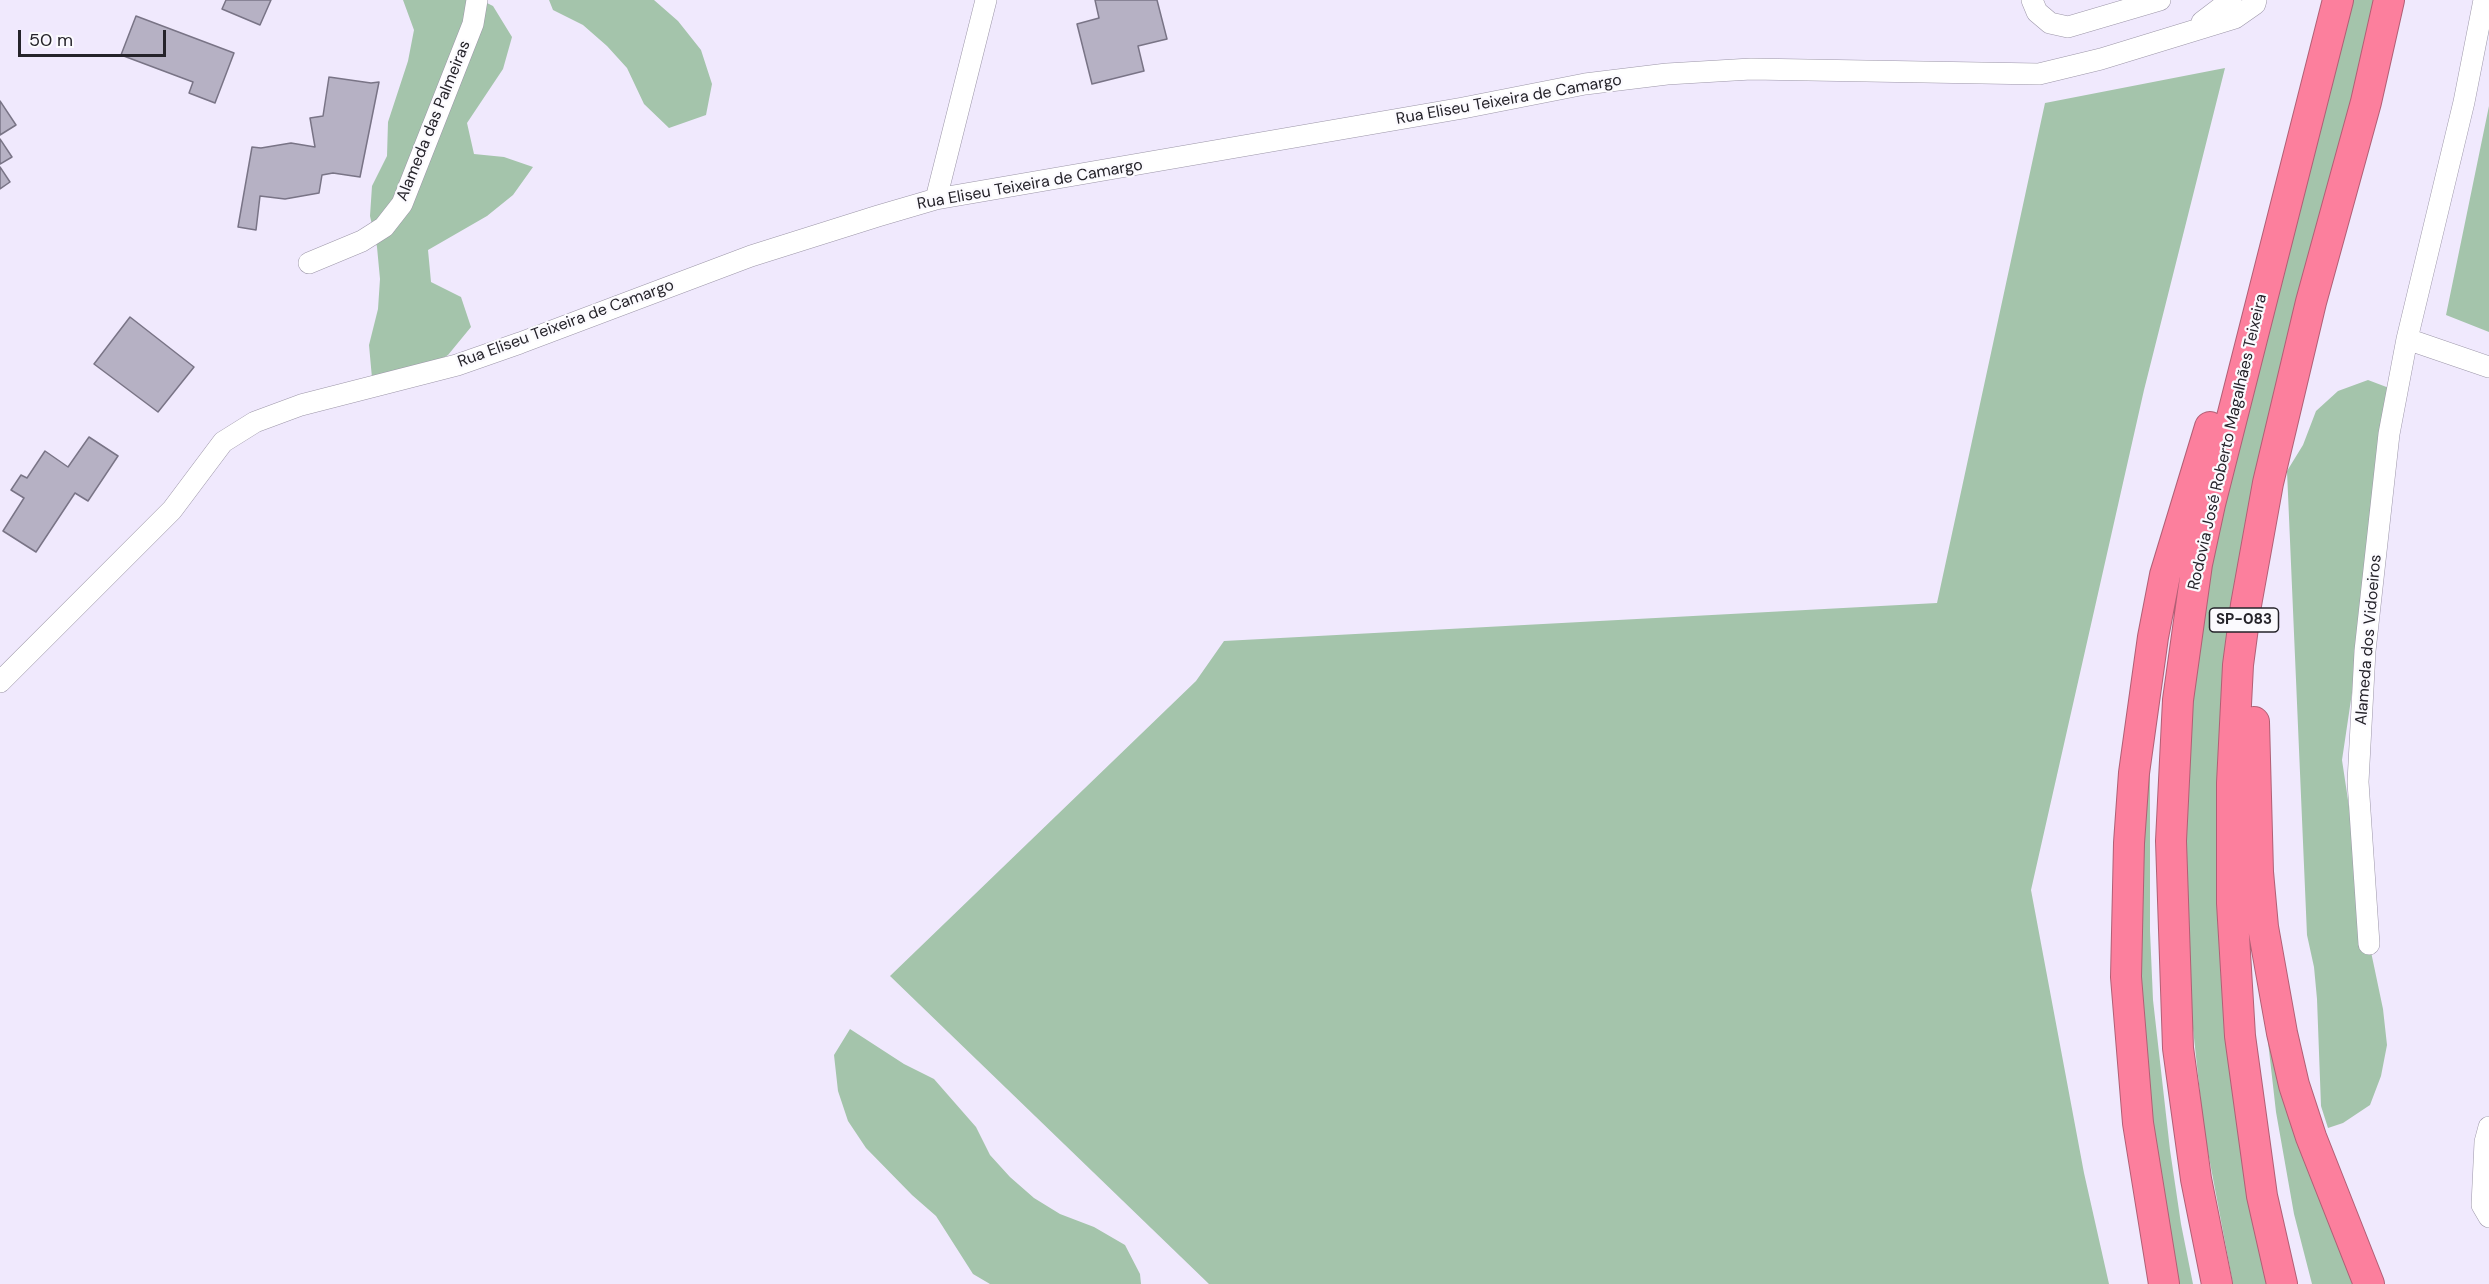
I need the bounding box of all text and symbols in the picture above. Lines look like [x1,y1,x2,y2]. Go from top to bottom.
scale bar [21,18,170,56]
text: 50 m [29,28,73,52]
street label: Alameda das Palmeiras [393,38,475,204]
street label: Rua Eliseu Teixeira de Camargo [1395,71,1623,129]
street label: Rua Eliseu Teixeira de Camargo [916,156,1144,214]
street label: Rua Eliseu Teixeira de Camargo [455,276,677,372]
street label: Rodovia José Roberto Magalhães Teixeira [2185,292,2271,592]
street label: Alameda dos Vidoeiros [2352,554,2386,726]
road number: SP-083 [2210,608,2278,632]

